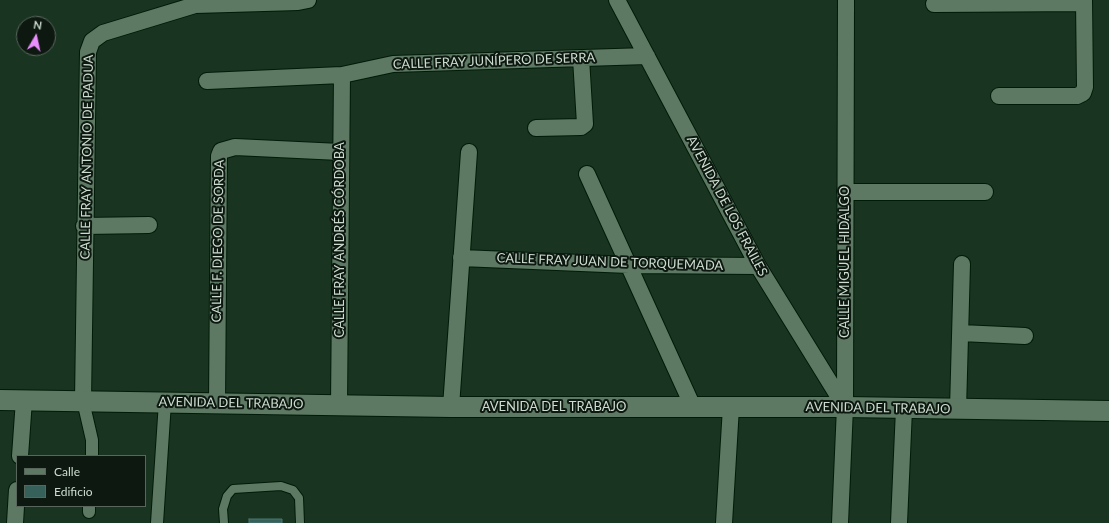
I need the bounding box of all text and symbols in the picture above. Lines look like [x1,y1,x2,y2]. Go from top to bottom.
north arrow [16,16,56,56]
text: N [33,18,43,32]
street label: CALLE FRAY JUNÍPERO DE SERRA [392,50,596,72]
street label: CALLE FRAY ANTONIO DE PADUA [77,54,97,260]
street label: AVENIDA DE LOS FRAILES [683,133,771,279]
street label: CALLE FRAY ANDRÉS CÓRDOBA [332,142,348,338]
street label: CALLE F. DIEGO DE SORDA [209,159,227,323]
street label: CALLE MIGUEL HIDALGO [837,186,853,338]
street label: CALLE FRAY JUAN DE TORQUEMADA [496,250,724,274]
street label: AVENIDA DEL TRABAJO [159,394,303,412]
street label: AVENIDA DEL TRABAJO [482,399,626,415]
street label: AVENIDA DEL TRABAJO [806,399,950,417]
legend [16,455,146,507]
text: Calle [54,464,80,479]
text: Edificio [54,484,93,499]

